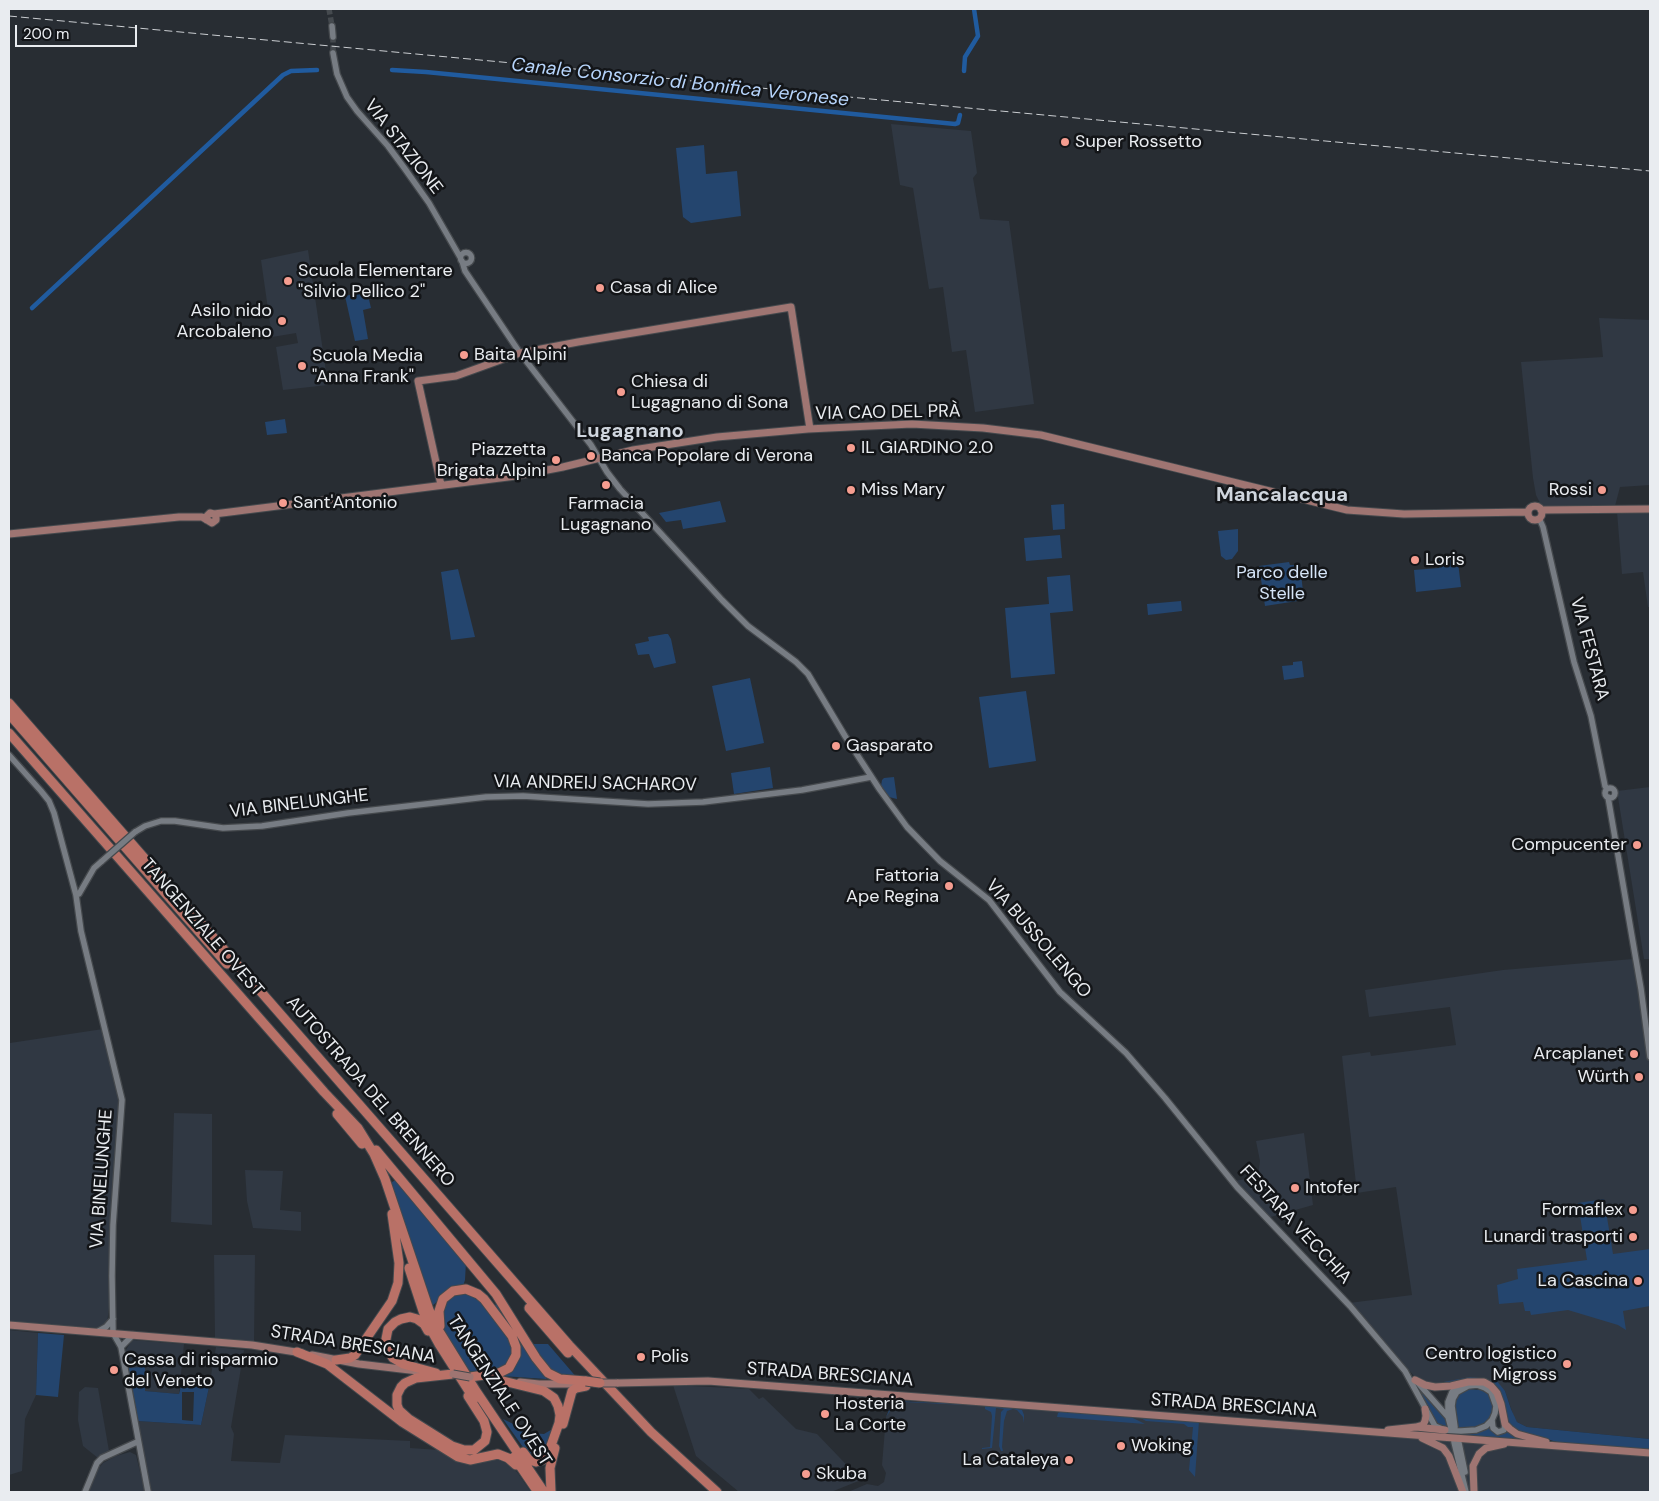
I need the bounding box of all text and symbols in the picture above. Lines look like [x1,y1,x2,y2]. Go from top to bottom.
scale bar [18,15,140,47]
text: 200 m [23,24,69,44]
water label: Canale Consorzio di Bonifica Veronese [510,54,850,112]
street label: VIA STAZIONE [359,95,447,199]
place label: Super Rossetto [1075,131,1202,153]
marker: Super Rossetto [1059,136,1071,148]
place label: Scuola Elementare "Silvio Pellico 2" [298,260,453,302]
marker: Scuola Elementare "Silvio Pellico 2" [282,275,294,287]
place label: Casa di Alice [610,277,718,299]
marker: Casa di Alice [594,282,606,294]
place label: Asilo nido Arcobaleno [176,300,272,342]
marker: Asilo nido Arcobaleno [276,315,288,327]
place label: Baita Alpini [474,344,567,366]
place label: Scuola Media "Anna Frank" [312,345,423,388]
marker: Baita Alpini [458,349,470,361]
marker: Scuola Media "Anna Frank" [296,360,308,372]
place label: Chiesa di Lugagnano di Sona [631,371,788,414]
marker: Chiesa di Lugagnano di Sona [615,386,627,398]
street label: VIA CAO DEL PRÀ [815,401,961,425]
district label: Lugagnano [576,420,684,444]
place label: IL GIARDINO 2.0 [861,437,993,459]
place label: Piazzetta Brigata Alpini [437,439,546,482]
marker: IL GIARDINO 2.0 [845,442,857,454]
place label: Banca Popolare di Verona [601,445,813,467]
marker: Banca Popolare di Verona [585,450,597,462]
marker: Piazzetta Brigata Alpini [550,454,562,466]
marker: Farmacia Lugagnano [600,479,612,491]
place label: Miss Mary [861,479,945,501]
place label: Rossi [1549,479,1592,501]
marker: Miss Mary [845,484,857,496]
district label: Mancalacqua [1216,484,1348,508]
marker: Rossi [1596,484,1608,496]
place label: Sant'Antonio [293,492,397,514]
place label: Farmacia Lugagnano [561,493,651,536]
marker: Sant'Antonio [277,497,289,509]
place label: Loris [1425,549,1465,571]
marker: Loris [1409,554,1421,566]
park label: Parco delle Stelle [1236,562,1328,604]
street label: VIA FESTARA [1565,595,1613,703]
place label: Gasparato [846,735,933,757]
marker: Gasparato [830,740,842,752]
street label: VIA ANDREIJ SACHAROV [493,771,697,797]
street label: VIA BINELUNGHE [228,785,370,823]
place label: Compucenter [1511,834,1627,856]
marker: Compucenter [1631,839,1643,851]
street label: TANGENZIALE OVEST [136,855,268,1001]
place label: Fattoria Ape Regina [846,865,939,908]
street label: VIA BUSSOLENGO [981,875,1095,1003]
marker: Fattoria Ape Regina [943,880,955,892]
street label: AUTOSTRADA DEL BRENNERO [281,992,459,1192]
place label: Arcaplanet [1533,1043,1624,1065]
marker: Arcaplanet [1628,1048,1640,1060]
place label: Würth [1577,1066,1629,1088]
marker: Würth [1633,1071,1645,1083]
street label: VIA BINELUNGHE [86,1108,118,1250]
street label: FESTARA VECCHIA [1234,1161,1356,1289]
place label: Intofer [1305,1177,1360,1199]
marker: Intofer [1289,1182,1301,1194]
place label: Formaflex [1542,1199,1623,1221]
marker: Formaflex [1627,1204,1639,1216]
place label: Lunardi trasporti [1484,1226,1623,1248]
marker: Lunardi trasporti [1627,1231,1639,1243]
place label: La Cascina [1537,1270,1628,1292]
marker: La Cascina [1632,1275,1644,1287]
street label: TANGENZIALE OVEST [442,1312,556,1470]
street label: STRADA BRESCIANA [269,1321,437,1369]
place label: Centro logistico Migross [1425,1343,1557,1386]
place label: Polis [651,1346,689,1368]
place label: Cassa di risparmio del Veneto [124,1349,279,1392]
marker: Polis [635,1351,647,1363]
street label: STRADA BRESCIANA [746,1358,914,1392]
marker: Centro logistico Migross [1561,1358,1573,1370]
marker: Cassa di risparmio del Veneto [108,1364,120,1376]
street label: STRADA BRESCIANA [1150,1389,1318,1423]
place label: Hosteria La Corte [835,1393,906,1436]
marker: Hosteria La Corte [819,1408,831,1420]
place label: Woking [1131,1435,1192,1457]
marker: Woking [1115,1440,1127,1452]
place label: La Cataleya [963,1449,1059,1471]
marker: La Cataleya [1063,1454,1075,1466]
place label: Skuba [816,1463,867,1485]
marker: Skuba [800,1468,812,1480]

